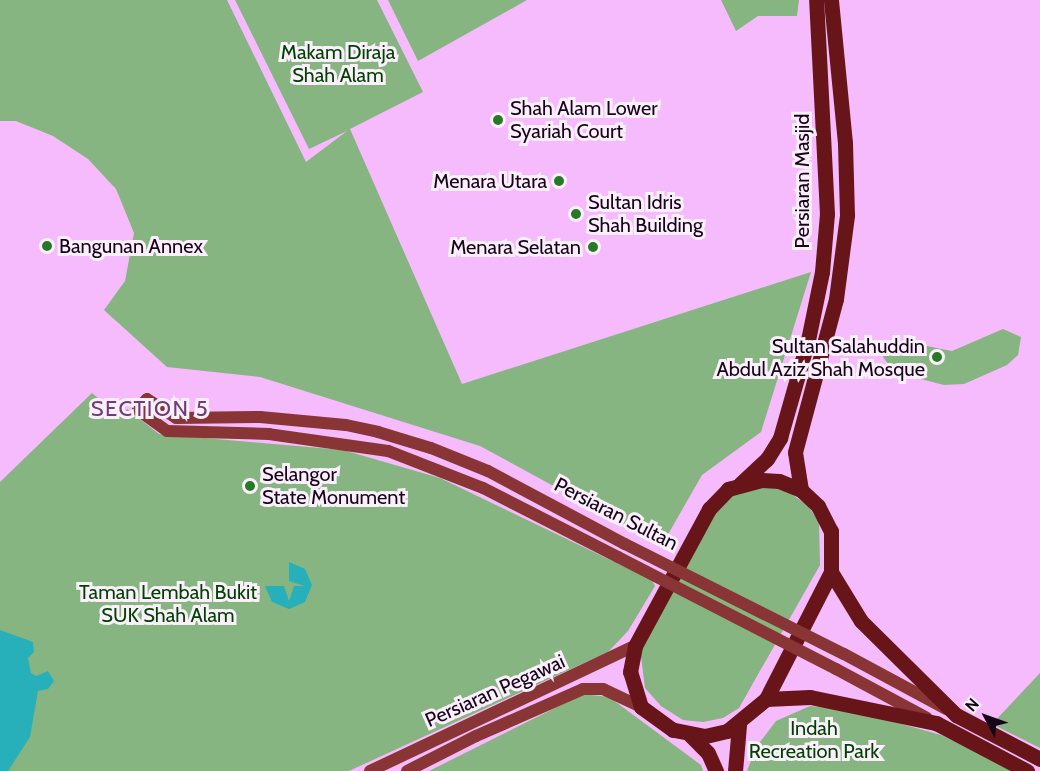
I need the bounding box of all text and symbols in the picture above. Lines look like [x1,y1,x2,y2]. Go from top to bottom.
park label: Makam Diraja Shah Alam [281,40,395,87]
place label: Shah Alam Lower Syariah Court [510,96,658,143]
marker: Shah Alam Lower Syariah Court [491,113,505,127]
street label: Persiaran Masjid [790,114,814,248]
place label: Menara Utara [433,169,547,193]
marker: Menara Utara [552,174,566,188]
place label: Sultan Idris Shah Building [588,190,703,237]
marker: Sultan Idris Shah Building [569,207,583,221]
place label: Bangunan Annex [59,234,203,258]
place label: Menara Selatan [450,235,581,259]
marker: Bangunan Annex [40,239,54,253]
marker: Menara Selatan [586,240,600,254]
place label: Sultan Salahuddin Abdul Aziz Shah Mosque [716,334,925,381]
marker: Sultan Salahuddin Abdul Aziz Shah Mosque [930,350,944,364]
district label: SECTION 5 [91,396,209,422]
place label: Selangor State Monument [262,462,405,509]
street label: Persiaran Sultan [550,473,682,555]
marker: Selangor State Monument [243,479,257,493]
park label: Taman Lembah Bukit SUK Shah Alam [79,580,257,627]
street label: Persiaran Pegawai [421,649,569,733]
north arrow [956,687,1016,747]
text: N [961,694,983,715]
park label: Indah Recreation Park [749,716,879,763]

